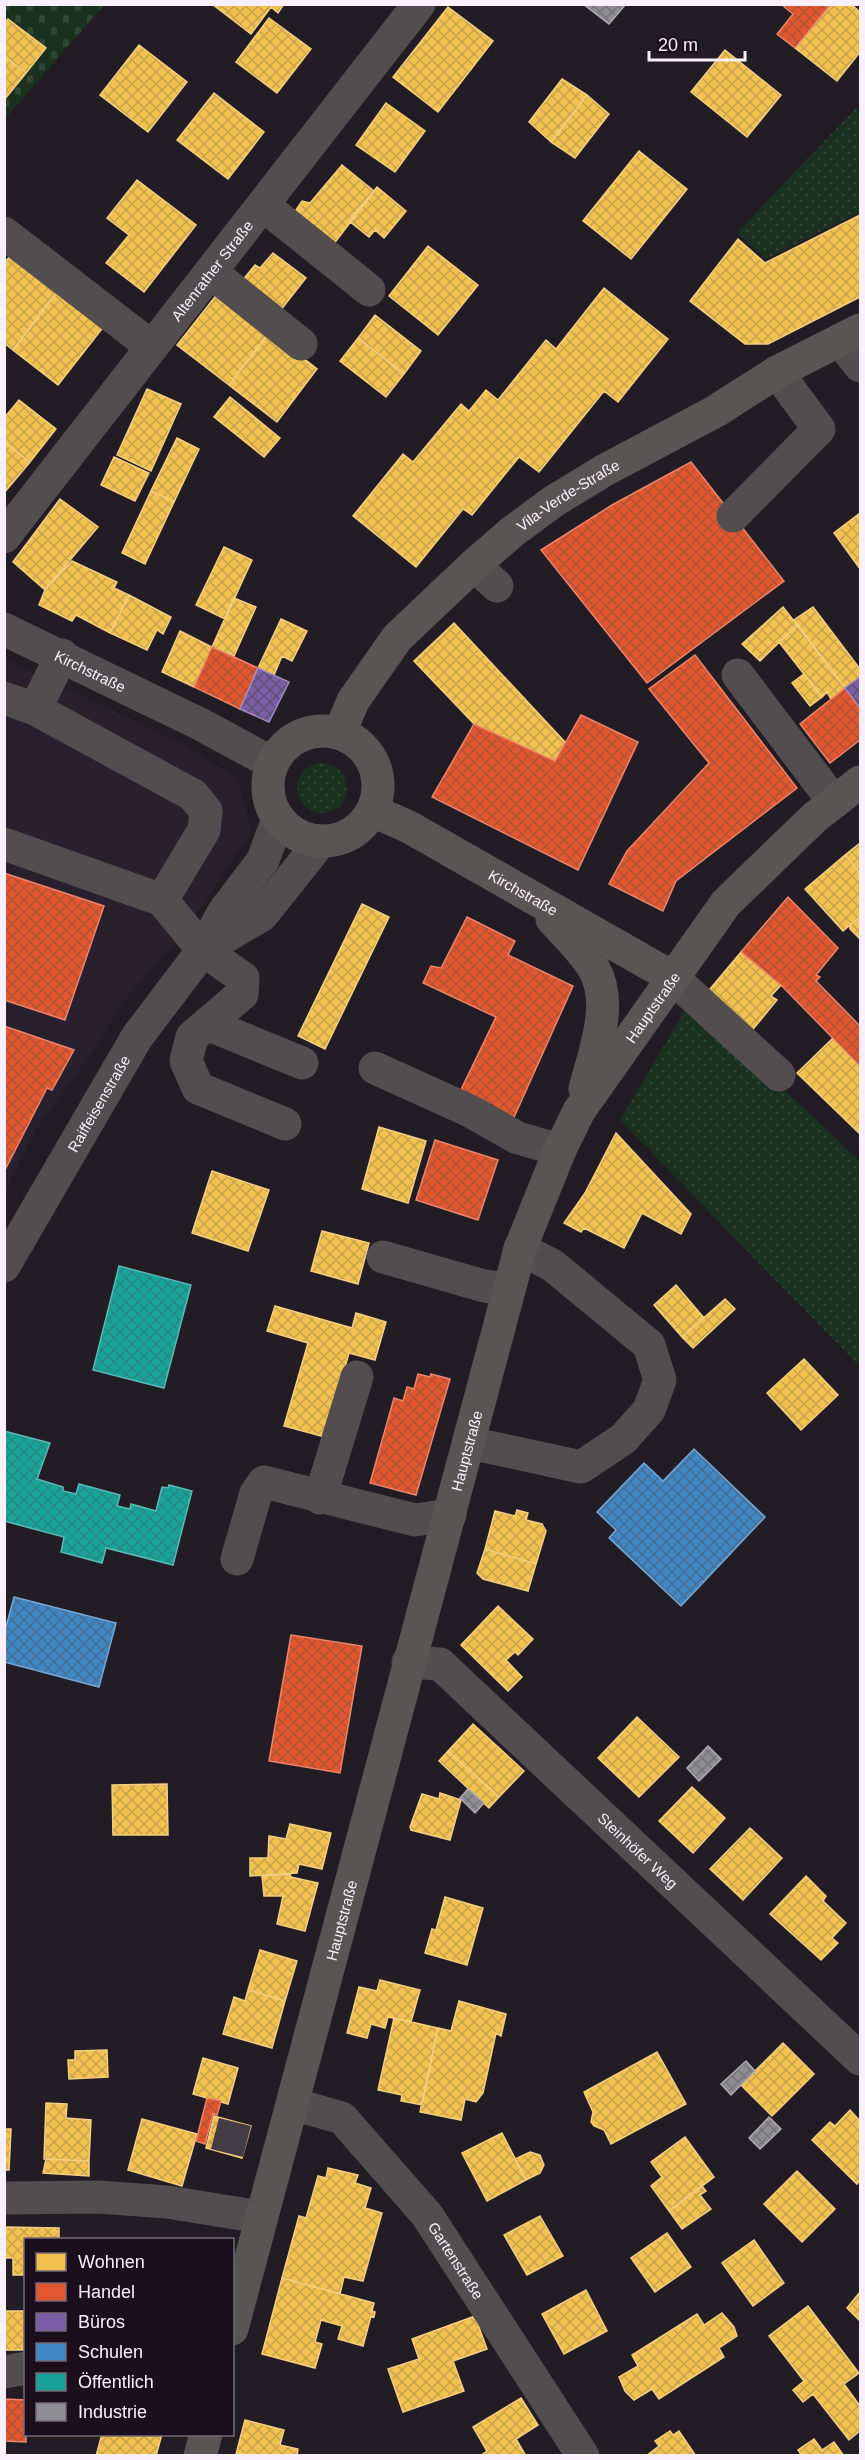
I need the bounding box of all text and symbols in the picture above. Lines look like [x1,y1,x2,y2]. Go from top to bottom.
scale bar [649,24,745,62]
text: 20 m [658,35,698,55]
street label: Altenrather Straße [167,217,256,324]
street label: Vila-Verde-Straße [513,456,622,534]
street label: Kirchstraße [52,646,129,695]
street label: Kirchstraße [486,866,561,919]
street label: Hauptstraße [622,969,683,1046]
street label: Raiffeisenstraße [64,1052,133,1155]
street label: Hauptstraße [447,1409,485,1493]
street label: Steinhöfer Weg [595,1809,681,1892]
street label: Hauptstraße [322,1878,360,1962]
street label: Gartenstraße [425,2219,488,2302]
legend [24,2238,234,2436]
text: Wohnen [78,2252,145,2272]
text: Handel [78,2282,135,2302]
text: Büros [78,2312,125,2332]
text: Schulen [78,2342,143,2362]
text: Öffentlich [78,2372,154,2392]
text: Industrie [78,2402,147,2422]

